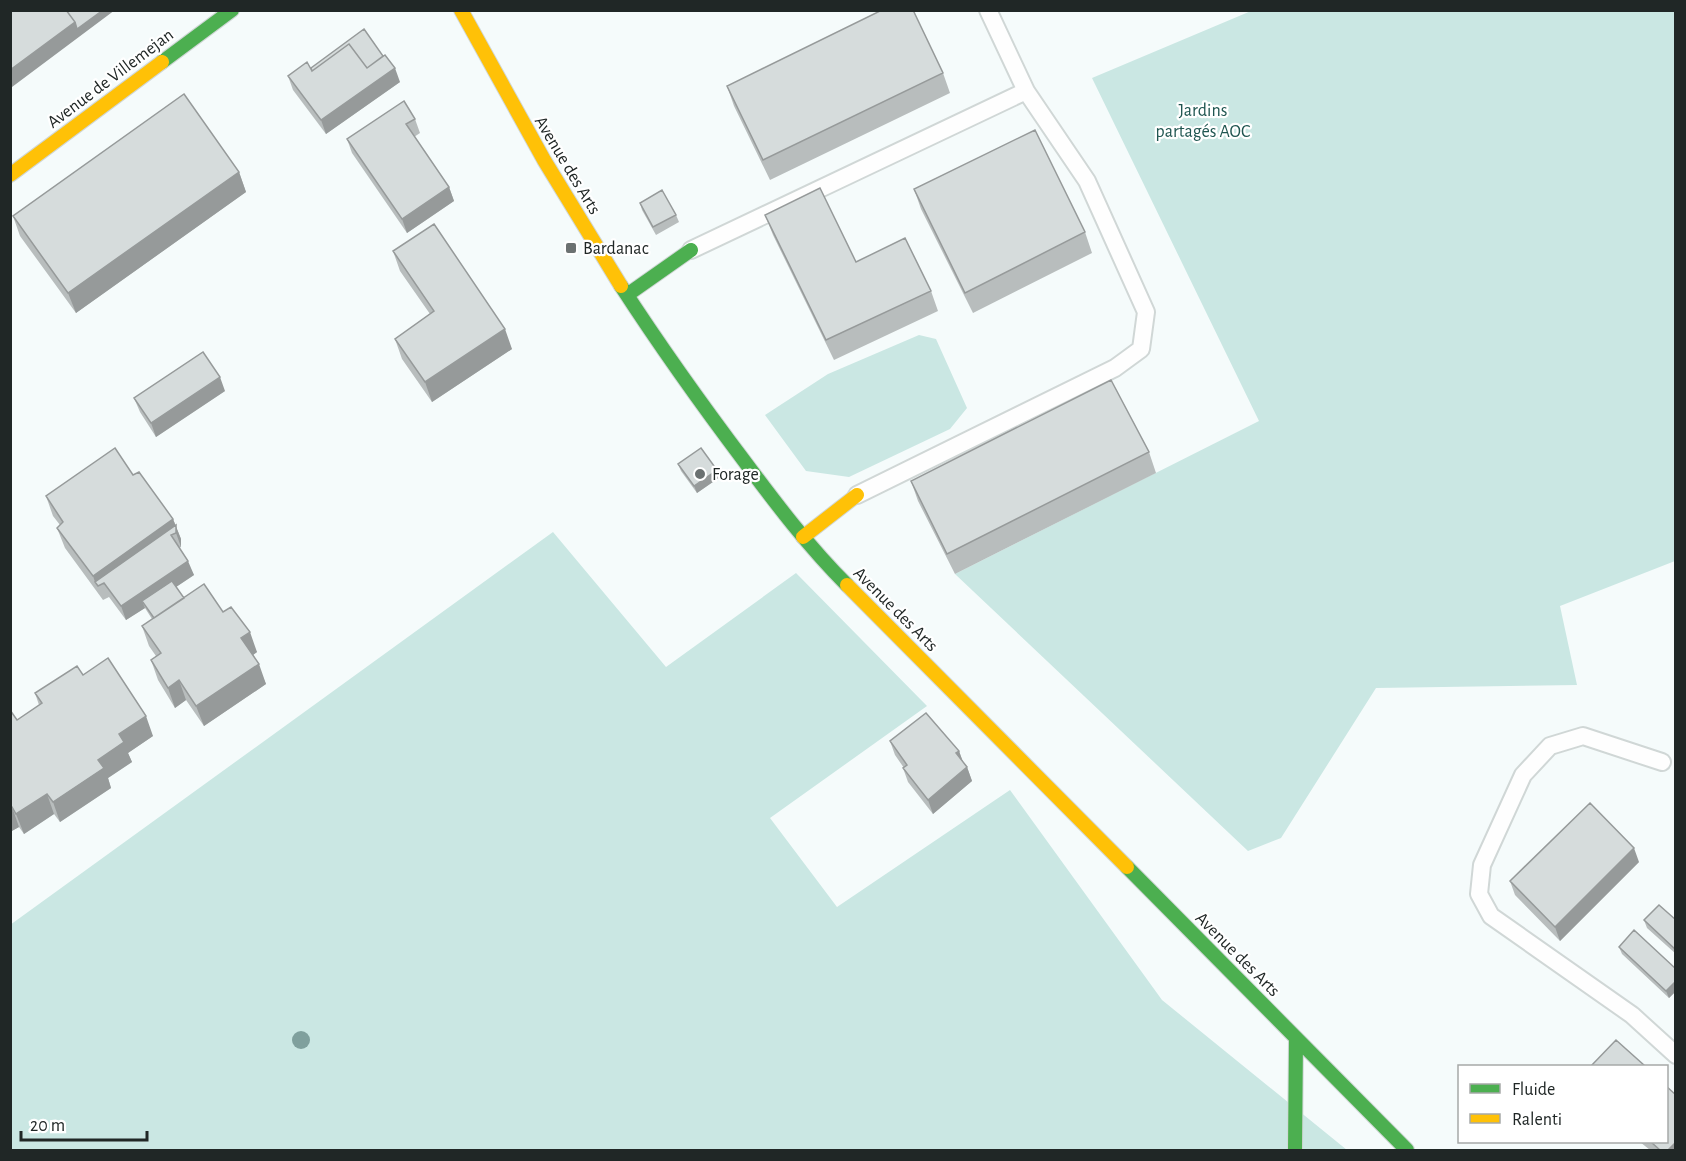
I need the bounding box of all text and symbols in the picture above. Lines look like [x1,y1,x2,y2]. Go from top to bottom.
street label: Avenue de Villemejan [44,26,177,132]
park label: Jardins partagés AOC [1156,102,1250,141]
street label: Avenue des Arts [531,113,603,218]
place label: Bardanac [583,240,649,258]
marker: Bardanac [564,241,578,255]
place label: Forage [712,466,759,484]
marker: Forage [693,467,707,481]
street label: Avenue des Arts [850,564,941,655]
street label: Avenue des Arts [1192,909,1283,1000]
legend [1458,1065,1668,1143]
text: Fluide [1512,1081,1555,1099]
scale bar [21,1104,147,1142]
text: Ralenti [1512,1111,1562,1129]
text: 20 m [30,1117,65,1135]

